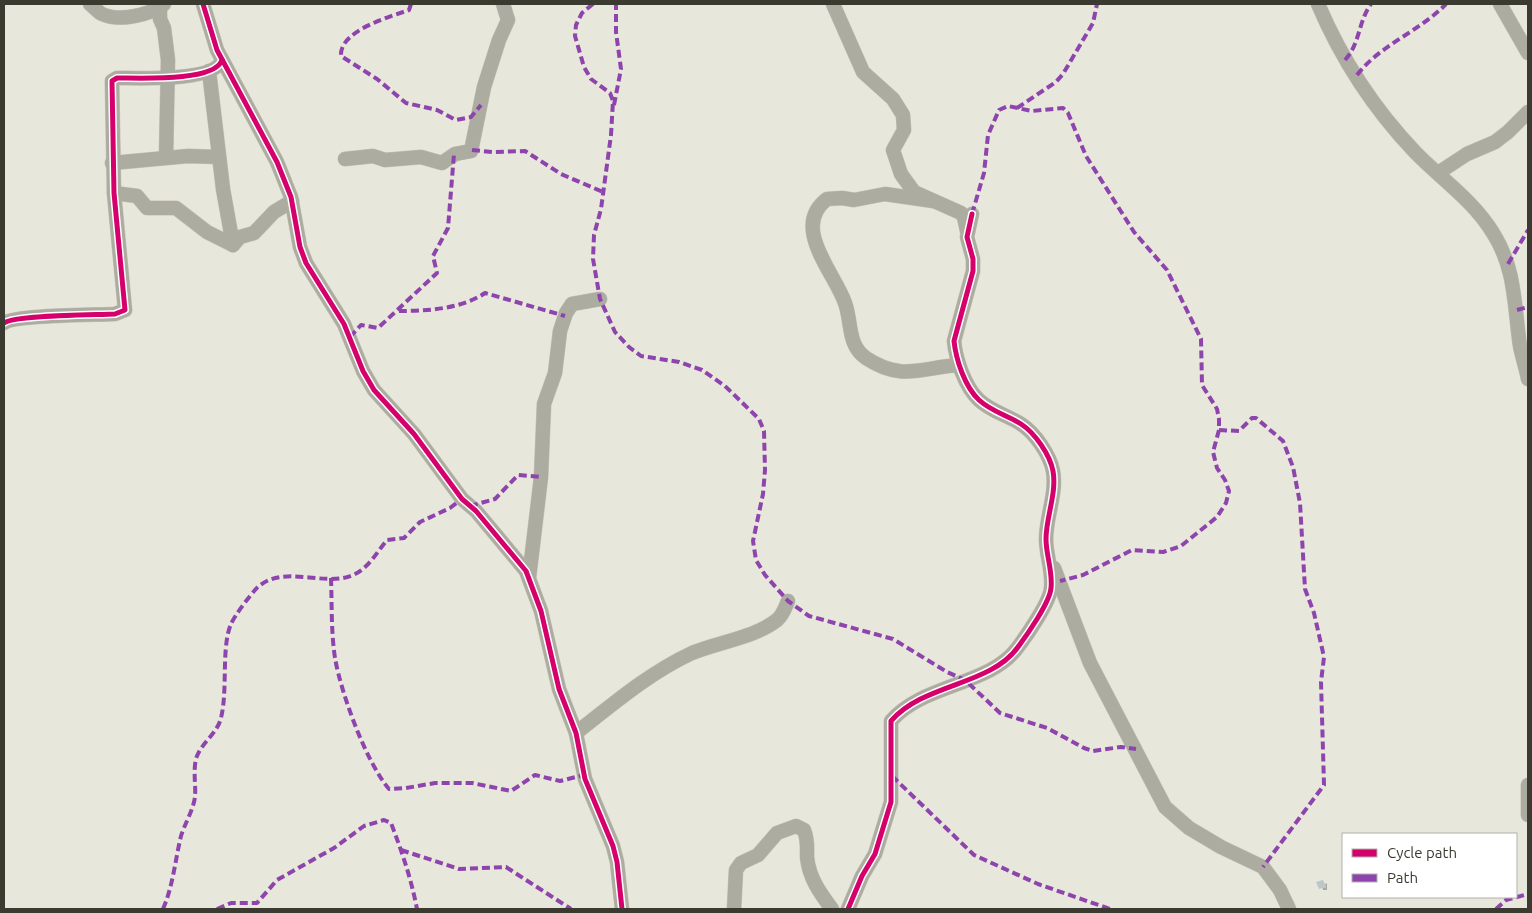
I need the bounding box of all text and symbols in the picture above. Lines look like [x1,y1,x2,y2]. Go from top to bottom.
legend [1342,833,1517,898]
text: Cycle path [1387,844,1457,861]
text: Path [1387,869,1418,886]

